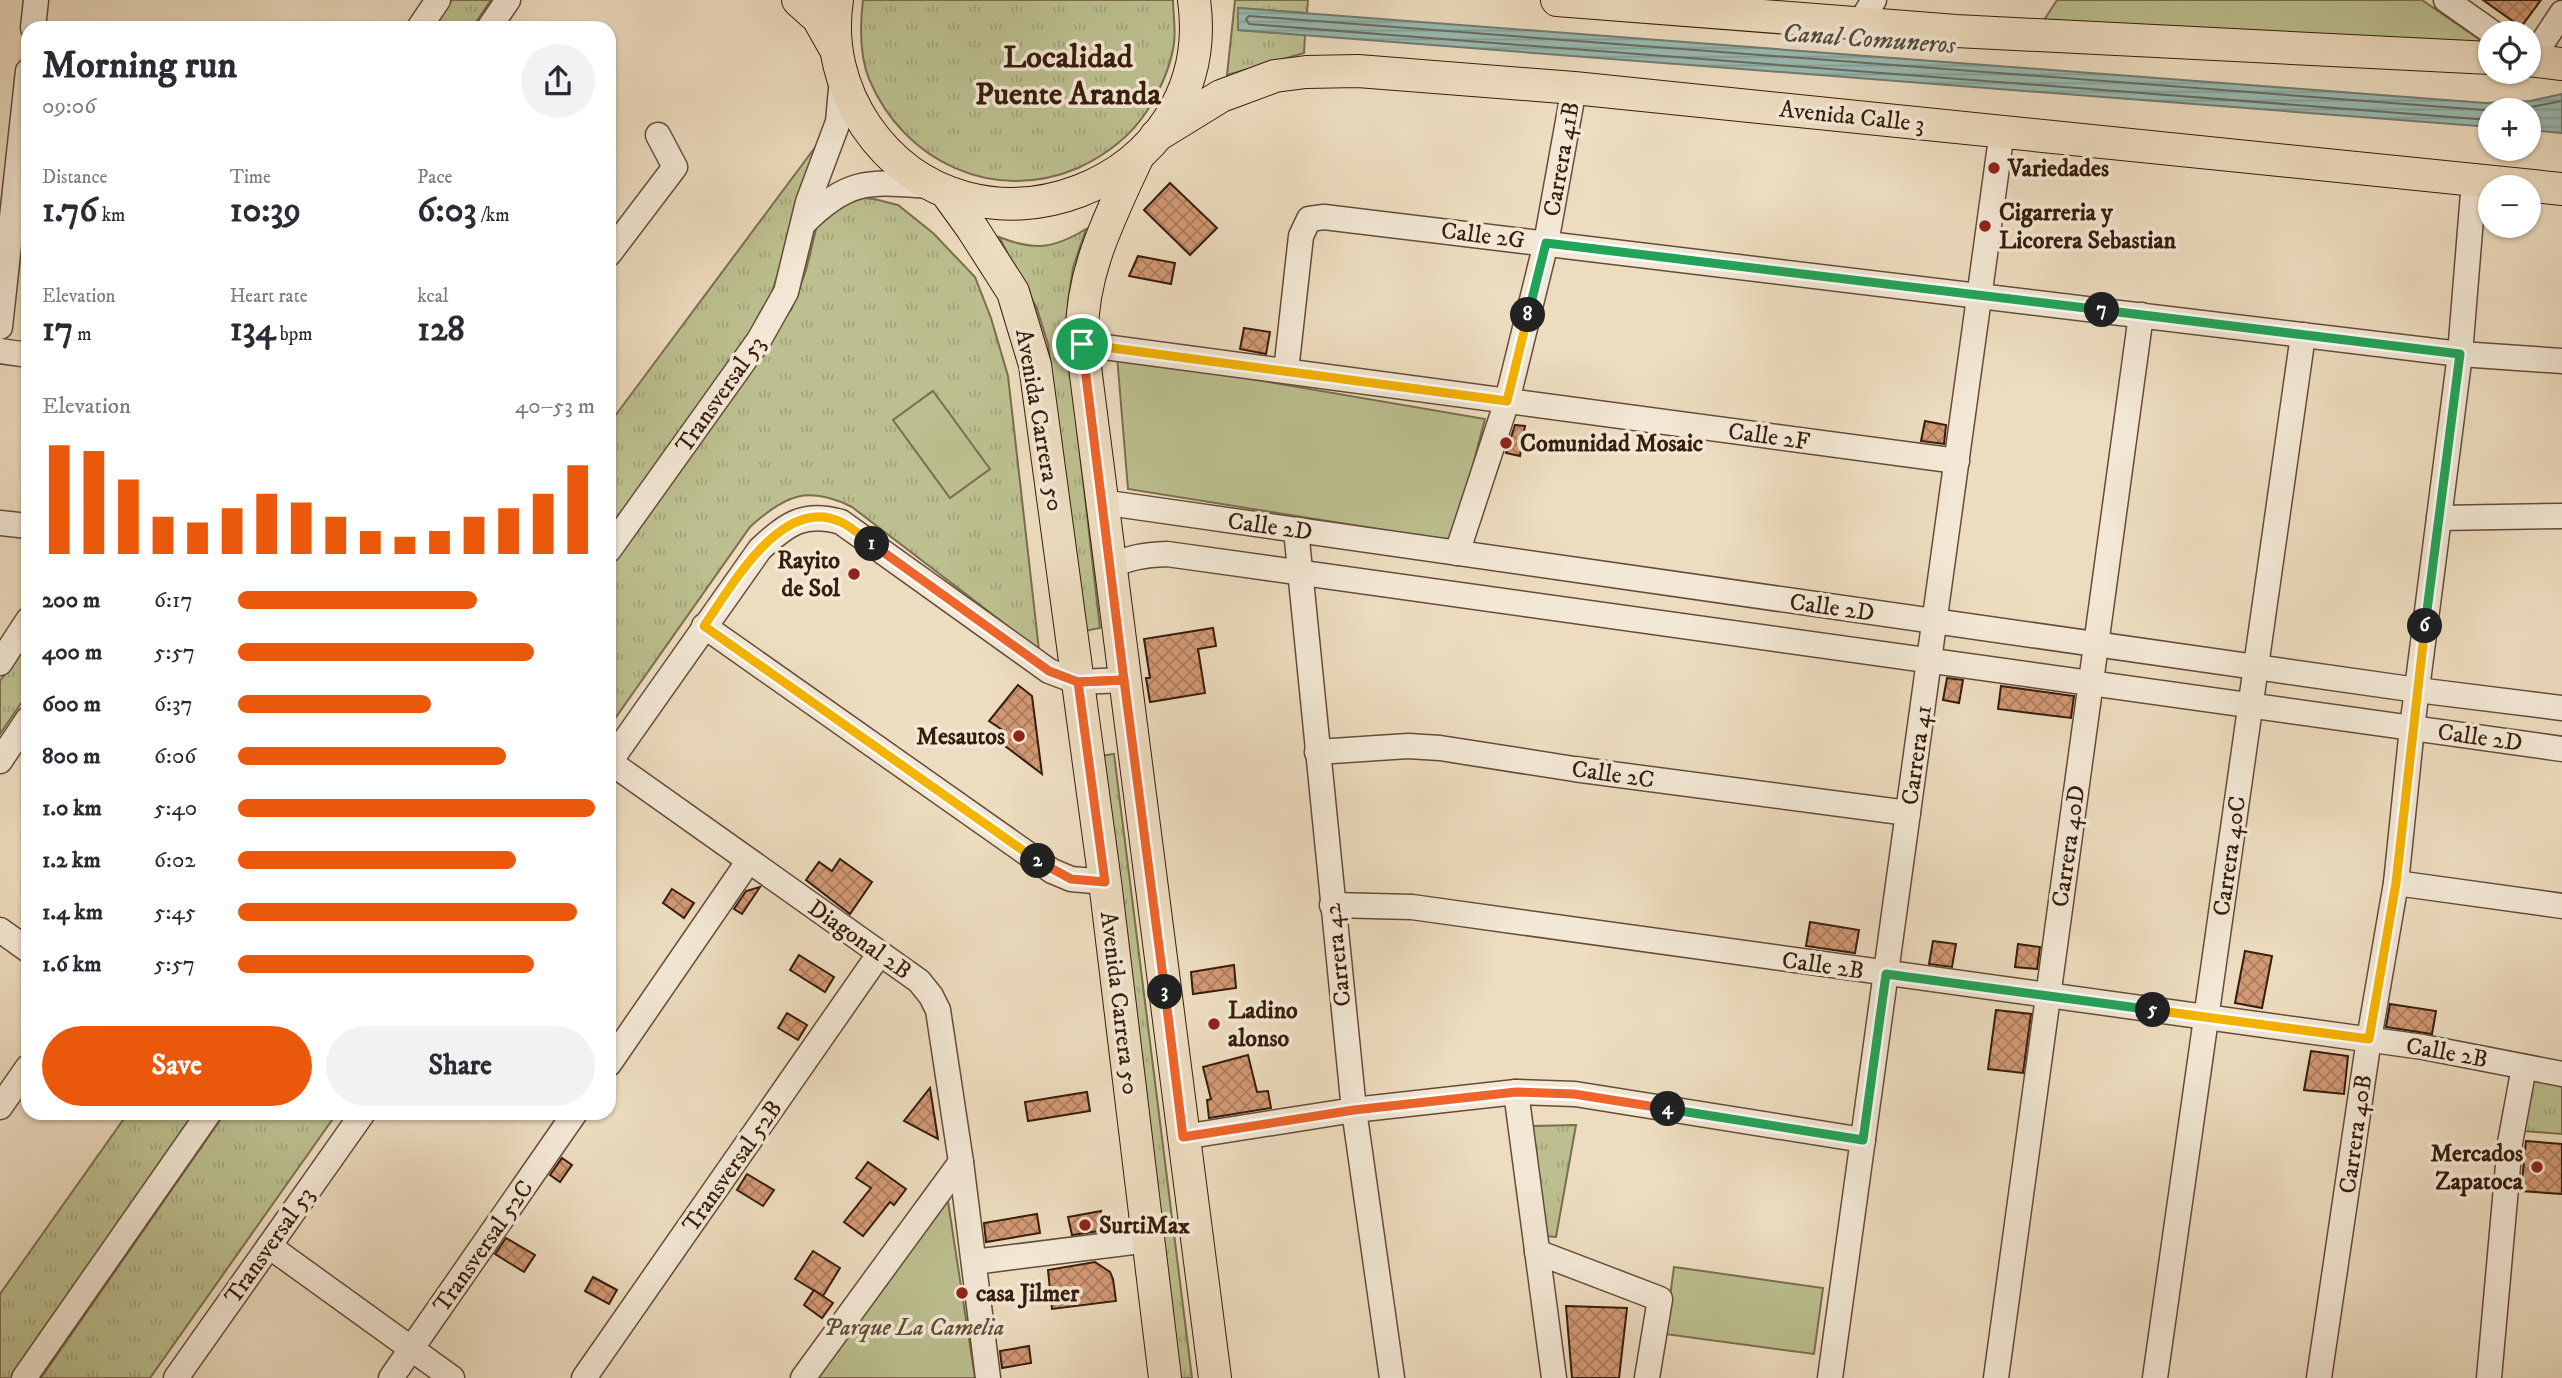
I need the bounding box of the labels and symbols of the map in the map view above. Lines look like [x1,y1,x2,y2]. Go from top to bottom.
water label: Canal Comuneros [1781,17,1958,62]
district label: Localidad Puente Aranda [975,38,1162,115]
street label: Avenida Calle 3 [1778,94,1926,140]
street label: Carrera 41B [1537,99,1587,219]
place label: Variedades [2007,154,2109,184]
marker: Variedades [1986,160,2002,176]
place label: Cigarreria y Licorera Sebastian [1999,198,2177,256]
street label: Calle 2G [1439,216,1527,256]
marker: Cigarreria y Licorera Sebastian [1977,218,1993,234]
pin: 7 [2084,292,2120,328]
pin: 8 [1510,298,1546,332]
pin [1052,314,1112,374]
street label: Avenida Carrera 50 [1008,327,1070,514]
street label: Transversal 53 [669,330,772,459]
street label: Calle 2F [1726,416,1812,458]
place label: Comunidad Mosaic [1520,429,1704,459]
marker: Comunidad Mosaic [1498,435,1514,451]
street label: Calle 2D [1226,506,1314,548]
pin: 1 [854,526,890,562]
place label: Rayito de Sol [777,546,841,604]
marker: Rayito de Sol [846,566,862,582]
street label: Calle 2D [1788,587,1876,629]
pin: 6 [2408,608,2442,644]
street label: Carrera 41 [1895,703,1939,807]
street label: Calle 2D [2436,717,2524,759]
place label: Mesautos [916,722,1005,752]
marker: Mesautos [1011,728,1027,744]
street label: Calle 2C [1570,754,1656,796]
street label: Carrera 40D [2046,783,2092,909]
street label: Carrera 40C [2207,794,2253,918]
pin: 2 [1020,844,1056,878]
street label: Diagonal 2B [802,893,917,986]
street label: Carrera 42 [1318,901,1358,1008]
street label: Avenida Carrera 50 [1093,910,1145,1096]
street label: Calle 2B [1780,945,1866,987]
pin: 3 [1148,974,1182,1010]
pin: 5 [2136,992,2170,1028]
place label: Ladino alonso [1228,996,1298,1054]
marker: Ladino alonso [1206,1016,1222,1032]
street label: Calle 2B [2404,1031,2490,1075]
street label: Carrera 40B [2333,1073,2379,1196]
pin: 4 [1650,1092,1686,1126]
street label: Transversal 52B [676,1095,789,1238]
place label: Mercados Zapatoca [2430,1139,2524,1197]
marker: Mercados Zapatoca [2529,1159,2545,1175]
street label: Transversal 52C [427,1174,541,1319]
street label: Transversal 53 [218,1181,321,1310]
place label: SurtiMax [1099,1211,1190,1241]
marker: SurtiMax [1077,1217,1093,1233]
place label: casa Jilmer [976,1279,1080,1309]
marker: casa Jilmer [954,1285,970,1301]
park label: Parque La Camelia [824,1313,1004,1343]

